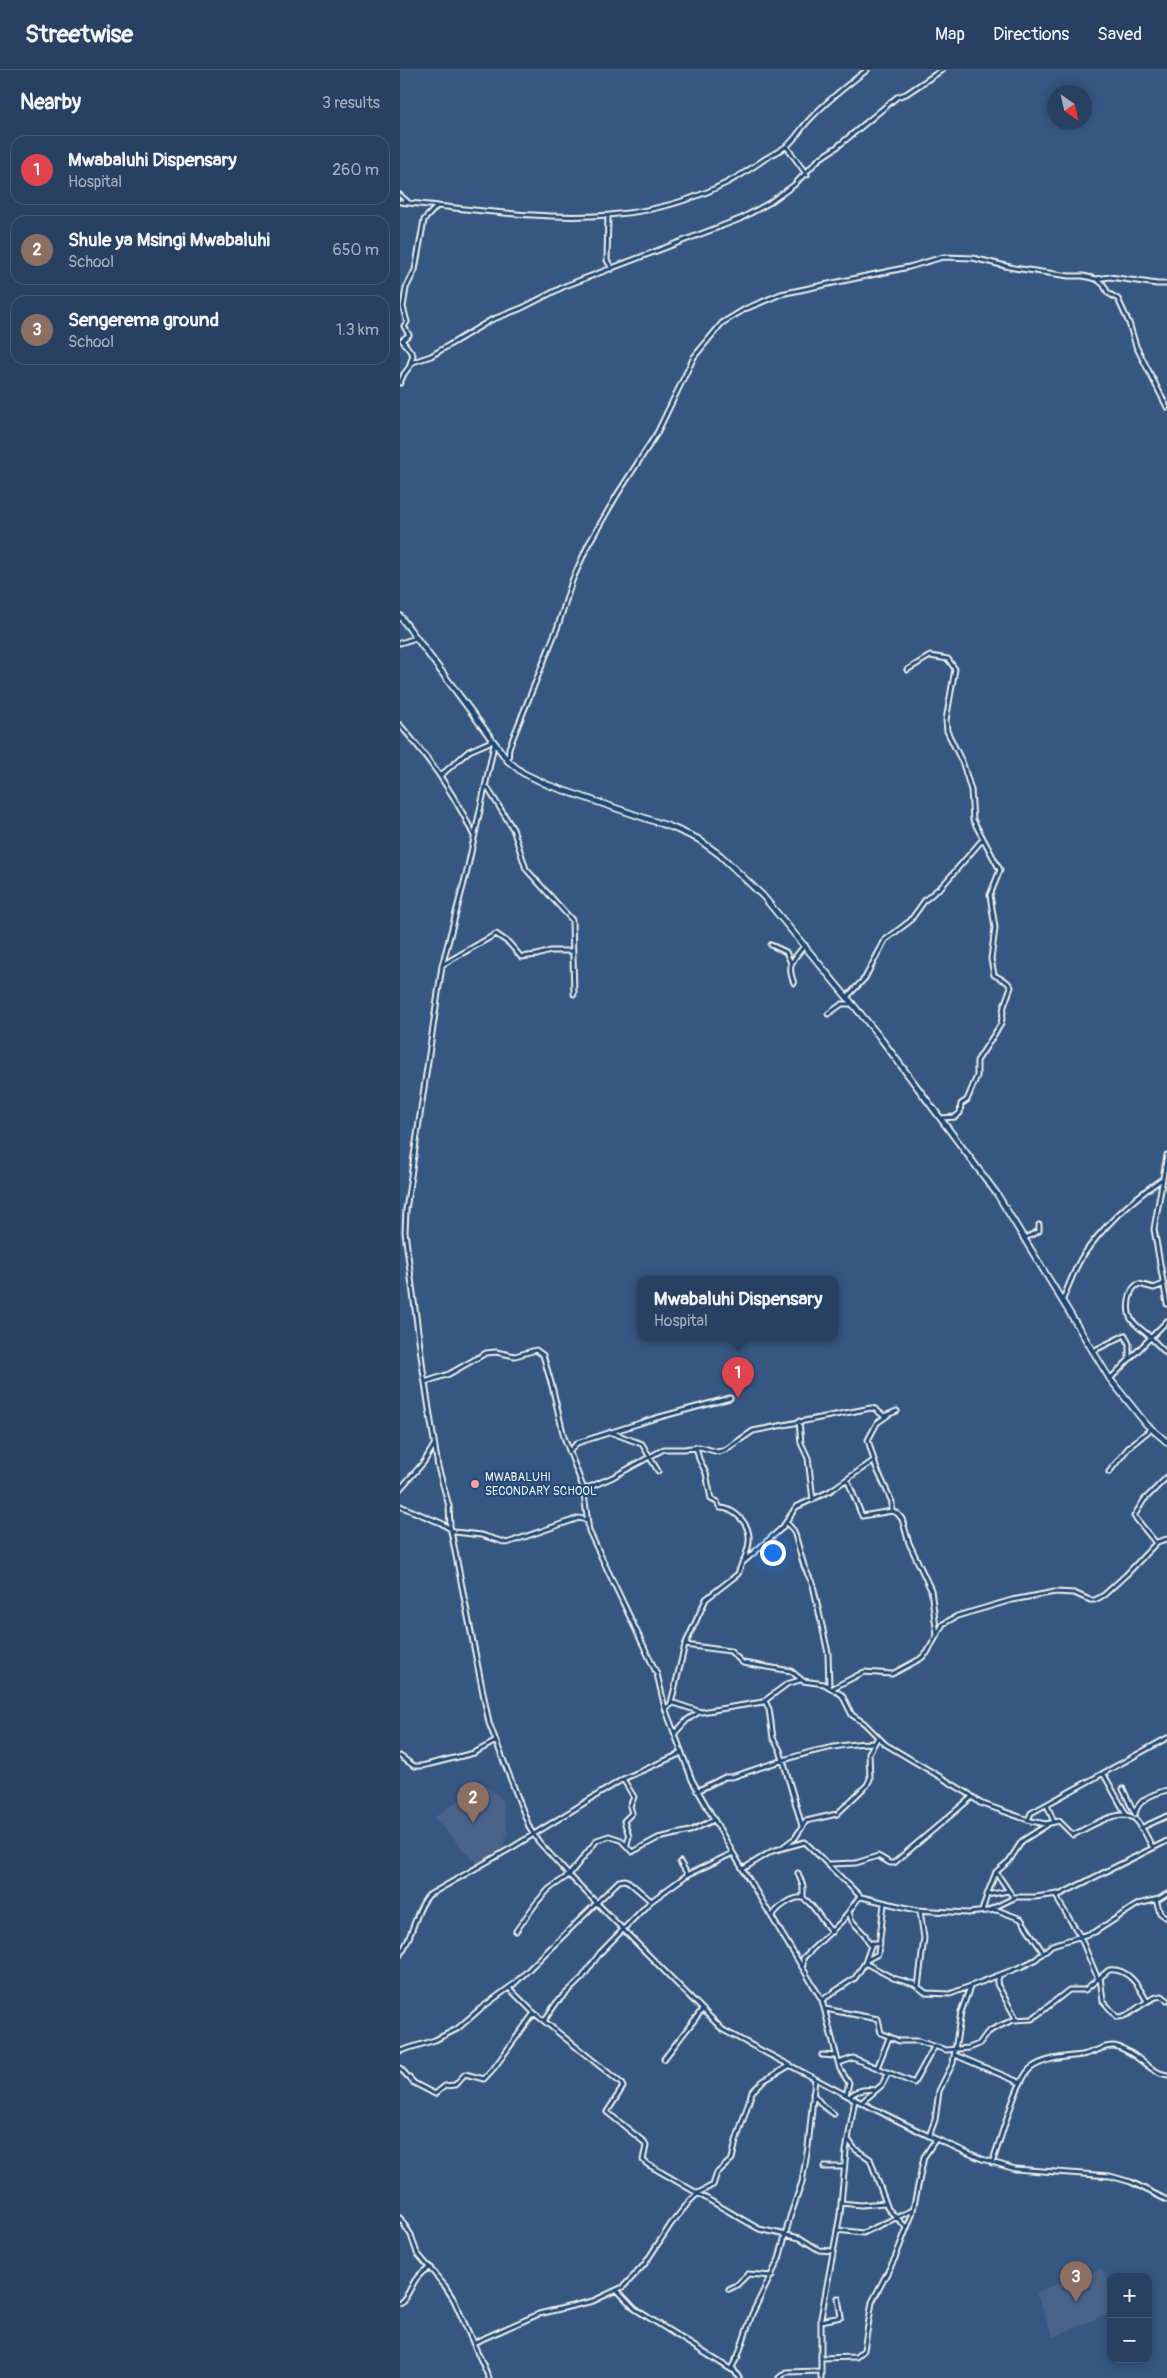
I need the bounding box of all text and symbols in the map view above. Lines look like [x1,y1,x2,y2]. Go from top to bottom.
text: Streetwise [25,20,133,49]
text: Map [935,23,965,46]
text: Directions [993,23,1069,46]
text: Saved [1097,23,1142,46]
north arrow [1047,85,1092,130]
text: Nearby [20,89,81,116]
text: 3 results [322,93,380,113]
text: Mwabaluhi Dispensary [68,148,237,172]
text: 1 [34,160,40,180]
text: 260 m [332,160,379,180]
text: Hospital [68,172,122,192]
text: Shule ya Msingi Mwabaluhi [68,228,270,252]
text: 2 [33,240,41,260]
text: 650 m [332,240,379,260]
text: School [68,252,114,272]
text: Sengerema ground [68,308,219,332]
text: 3 [33,320,41,340]
text: 1.3 km [336,320,379,340]
text: School [68,332,114,352]
popup [637,1276,839,1341]
text: Mwabaluhi Dispensary [654,1287,822,1311]
text: Hospital [654,1311,708,1331]
pin: 1 [722,1357,754,1398]
place label: MWABALUHI SECONDARY SCHOOL [485,1470,597,1499]
marker: MWABALUHI SECONDARY SCHOOL [469,1478,481,1490]
your location [760,1540,786,1566]
pin: 2 [457,1782,489,1823]
pin: 3 [1060,2261,1092,2302]
map controls [1107,2273,1152,2363]
button: + [1107,2273,1152,2318]
button: − [1107,2318,1152,2363]

